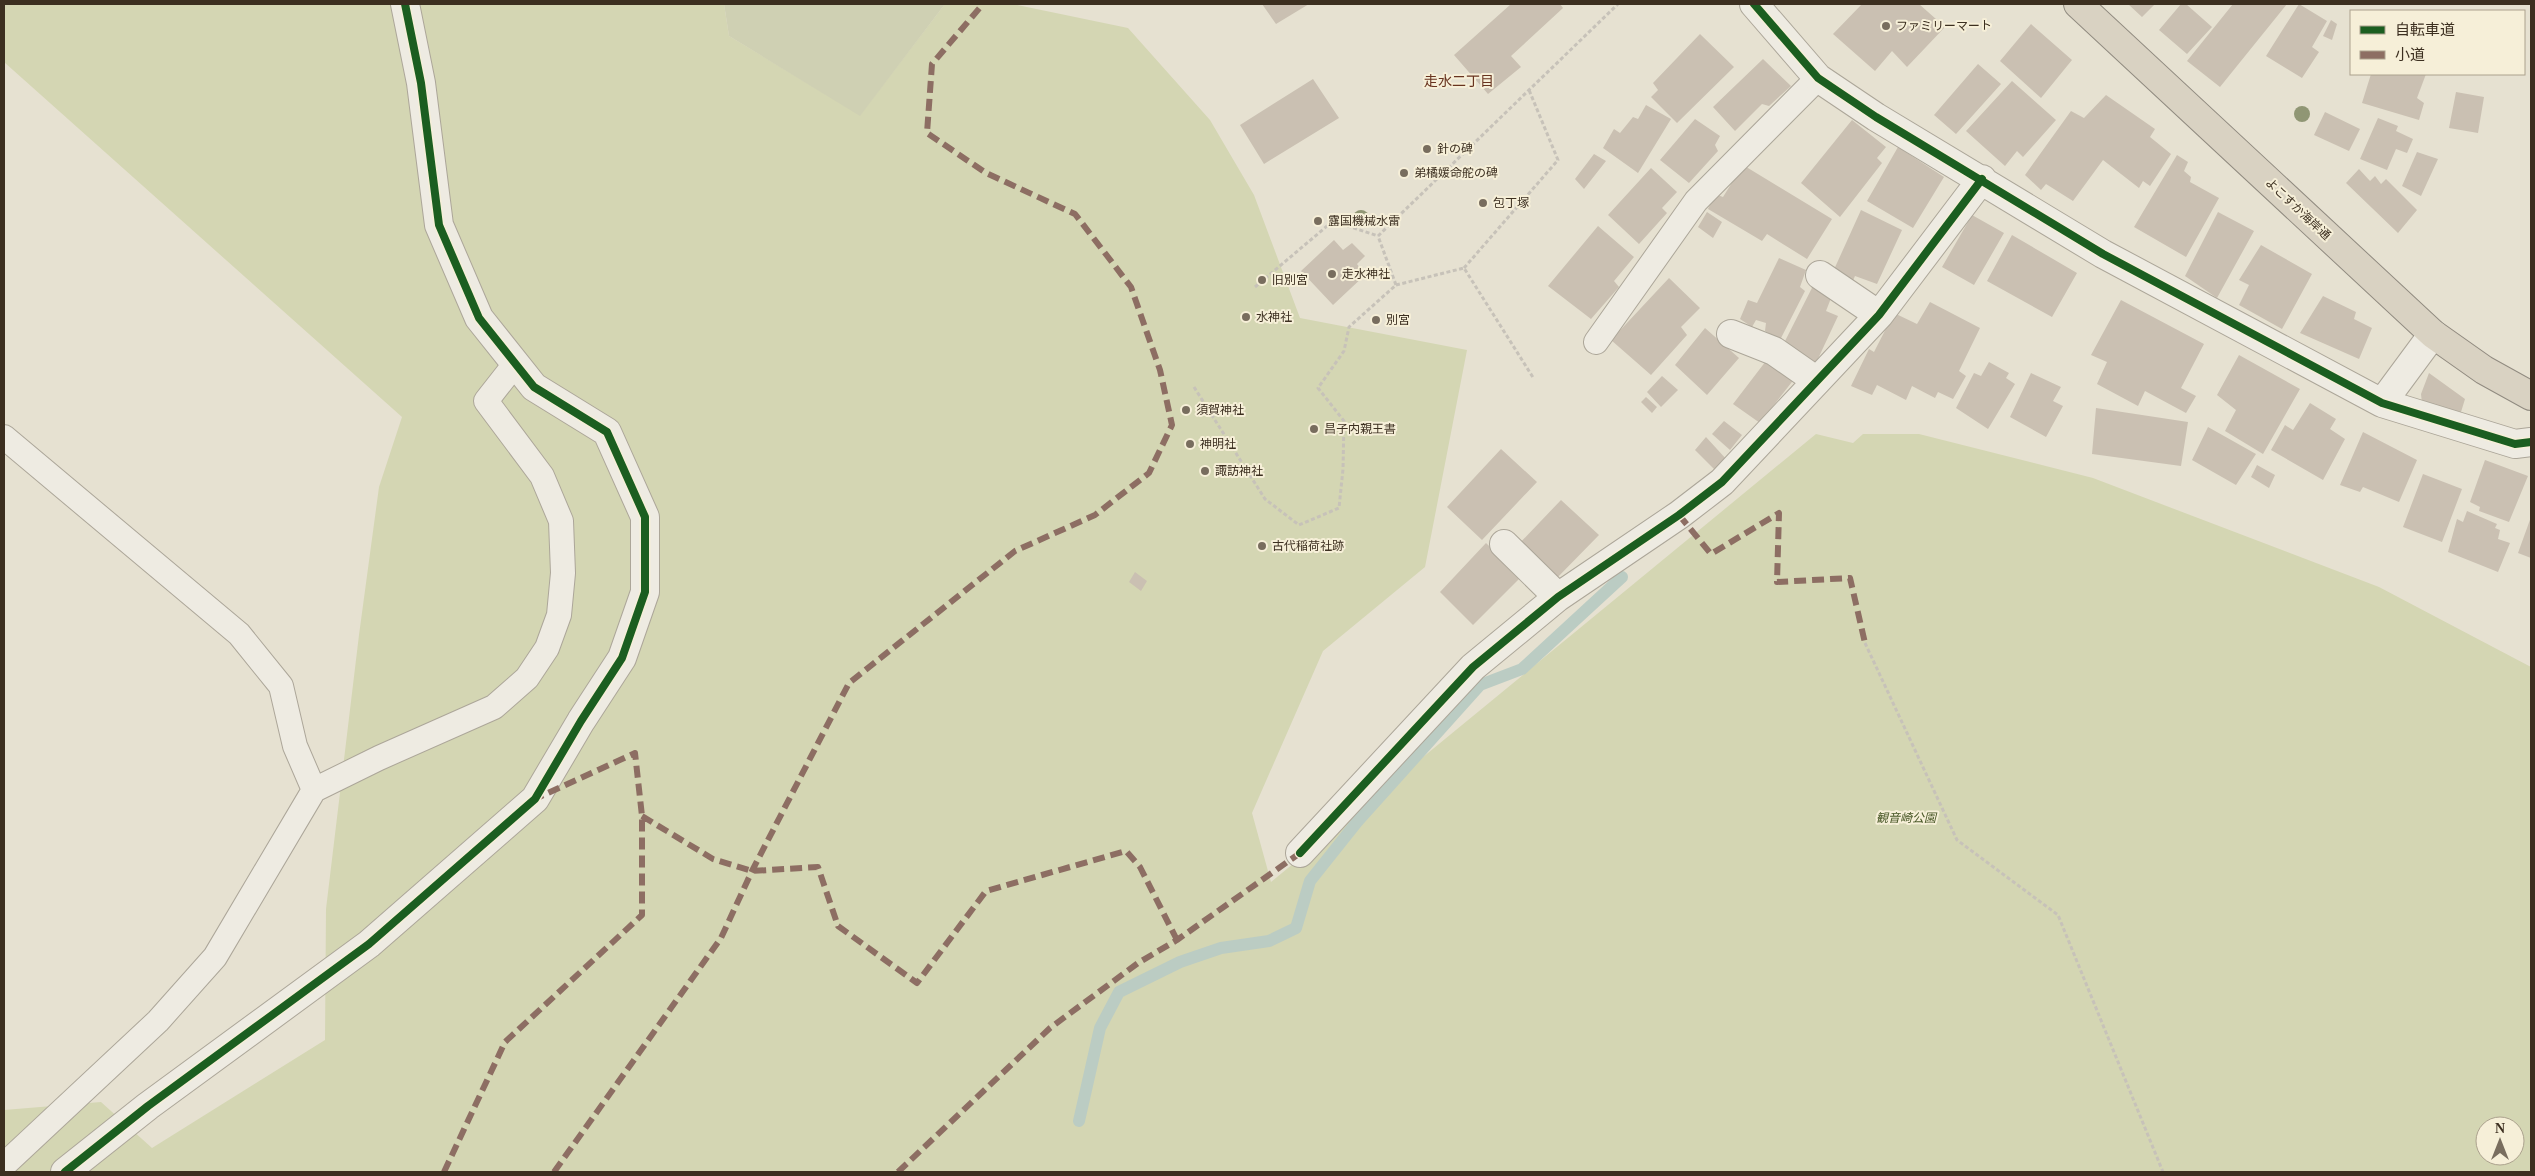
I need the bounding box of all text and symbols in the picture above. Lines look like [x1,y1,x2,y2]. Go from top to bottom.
legend [2350,10,2525,75]
place label: ファミリーマート [1896,19,1992,33]
marker: ファミリーマート [1880,20,1892,32]
text: 自転車道 [2395,22,2455,38]
text: 小道 [2395,47,2425,63]
district label: 走水二丁目 [1424,74,1494,89]
place label: 針の碑 [1437,142,1473,156]
marker: 針の碑 [1421,143,1433,155]
place label: 弟橘媛命舵の碑 [1414,166,1498,180]
marker: 弟橘媛命舵の碑 [1398,167,1410,179]
street label: よこすか海岸通 [2263,175,2333,243]
place label: 包丁塚 [1493,196,1529,210]
marker: 包丁塚 [1477,197,1489,209]
place label: 露国機械水雷 [1328,214,1400,228]
marker: 露国機械水雷 [1312,215,1324,227]
place label: 走水神社 [1342,267,1390,281]
marker: 走水神社 [1326,268,1338,280]
place label: 旧別宮 [1272,273,1308,287]
marker: 旧別宮 [1256,274,1268,286]
place label: 水神社 [1256,310,1292,324]
marker: 水神社 [1240,311,1252,323]
place label: 別宮 [1386,313,1410,327]
marker: 別宮 [1370,314,1382,326]
place label: 須賀神社 [1196,403,1244,417]
marker: 須賀神社 [1180,404,1192,416]
place label: 昌子内親王書 [1324,422,1396,436]
marker: 昌子内親王書 [1308,423,1320,435]
place label: 神明社 [1200,437,1236,451]
marker: 神明社 [1184,438,1196,450]
place label: 諏訪神社 [1215,464,1263,478]
marker: 諏訪神社 [1199,465,1211,477]
place label: 古代稲荷社跡 [1272,539,1344,553]
marker: 古代稲荷社跡 [1256,540,1268,552]
park label: 観音崎公園 [1876,811,1938,825]
north arrow [2475,1116,2525,1166]
text: N [2495,1121,2505,1136]

